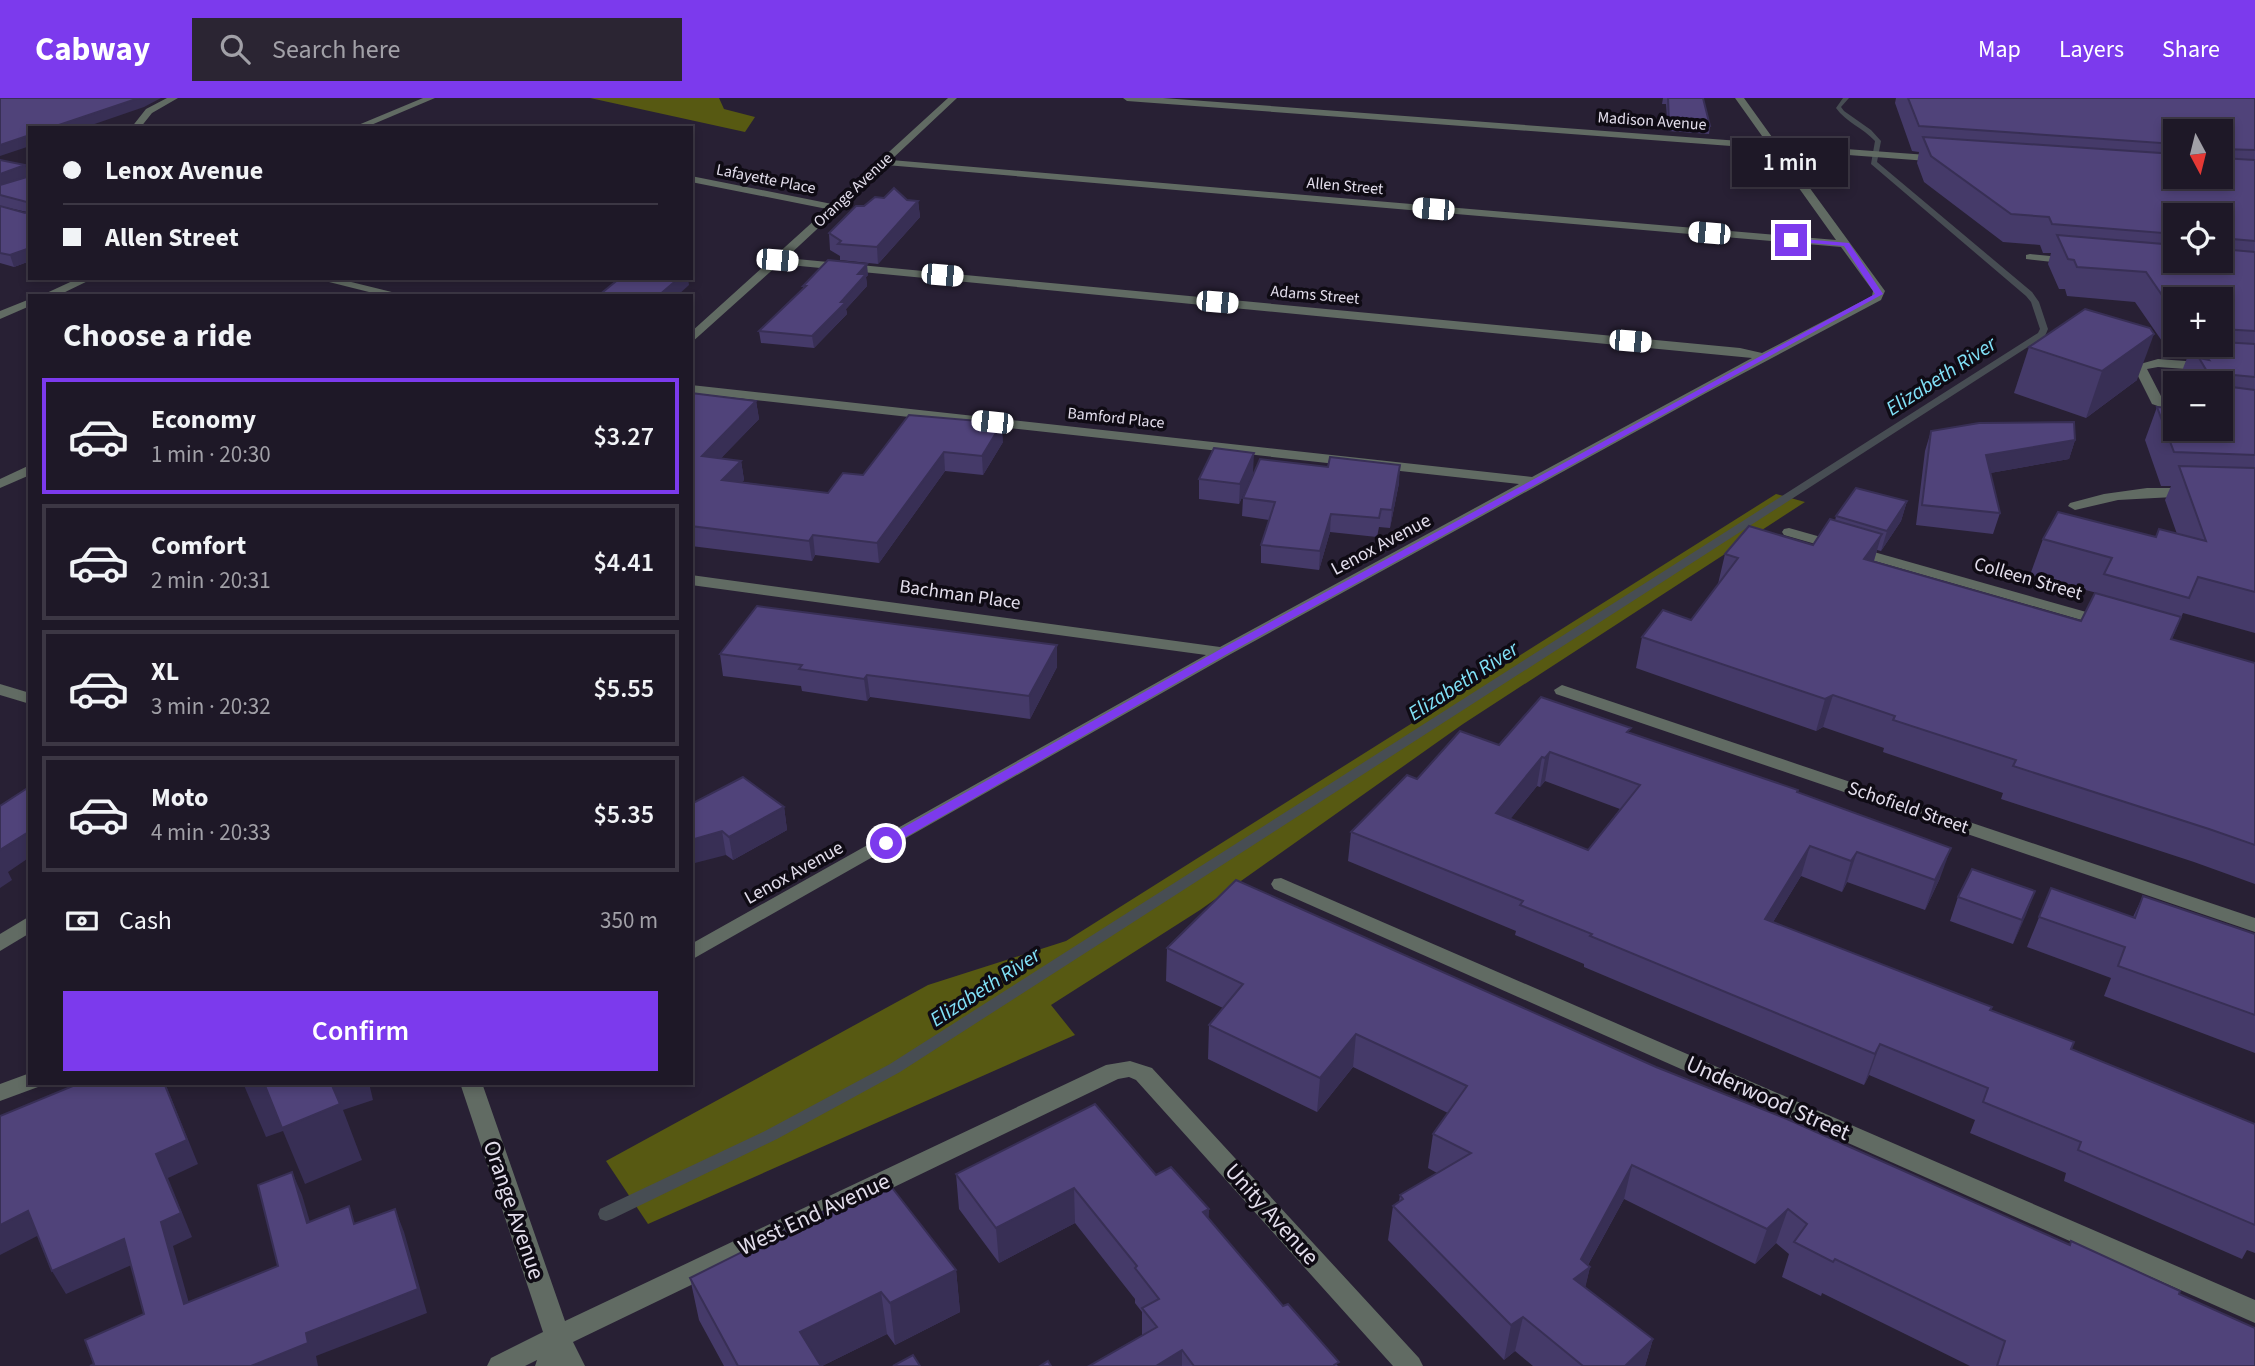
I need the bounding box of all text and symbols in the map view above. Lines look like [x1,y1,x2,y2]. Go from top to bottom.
search box [192,18,682,81]
text: Cabway [35,26,150,73]
icon: search [216,30,254,68]
text: Search here [272,31,400,68]
text: Map [1978,32,2021,67]
text: Layers [2059,32,2124,67]
text: Share [2162,32,2220,67]
street label: Madison Avenue [1597,106,1707,136]
north arrow [2163,119,2233,189]
map controls [2163,119,2233,441]
callout: 1 min [1733,138,1849,188]
text: 1 min [1763,146,1817,179]
street label: Orange Avenue [809,148,897,232]
text: Lenox Avenue [105,152,263,189]
street label: Lafayette Place [714,159,818,199]
street label: Allen Street [1306,172,1385,200]
car [1412,197,1455,221]
button: locate [2163,203,2233,273]
text: Allen Street [105,219,239,256]
car [1688,221,1731,245]
route end [1775,224,1807,256]
car [756,248,799,272]
car [921,263,964,287]
street label: Adams Street [1270,280,1361,310]
button: + [2163,287,2233,357]
car [1196,290,1239,314]
text: Choose a ride [63,313,252,359]
car [1609,329,1652,353]
water label: Elizabeth River [1880,329,2003,423]
button: − [2163,371,2233,441]
text: Economy [151,401,256,438]
street label: Bamford Place [1066,402,1166,434]
icon: car [67,405,130,468]
car [971,409,1014,435]
text: $3.27 [593,418,654,455]
text: 1 min · 20:30 [151,438,271,471]
street label: Lenox Avenue [1326,507,1436,583]
text: Comfort [151,527,246,564]
icon: car [67,531,130,594]
text: $4.41 [593,544,654,581]
street label: Colleen Street [1971,551,2086,607]
text: 2 min · 20:31 [151,564,271,597]
street label: Bachman Place [898,573,1022,617]
water label: Elizabeth River [1402,634,1525,728]
text: XL [151,653,179,690]
icon: car [67,657,130,720]
text: $5.55 [593,670,654,707]
text: 3 min · 20:32 [151,690,271,723]
street label: Schofield Street [1844,775,1972,841]
text: Moto [151,779,208,816]
icon: car [67,783,130,846]
text: $5.35 [593,796,654,833]
text: 4 min · 20:33 [151,816,271,849]
route start [870,827,902,859]
street label: Lenox Avenue [740,835,848,911]
icon: cash [63,902,101,940]
text: Cash [119,902,172,939]
text: 350 m [600,904,658,937]
water label: Elizabeth River [924,940,1047,1034]
button: Confirm [63,991,658,1071]
street label: Underwood Street [1681,1047,1855,1149]
street label: Orange Avenue [475,1136,553,1284]
street label: Unity Avenue [1217,1156,1327,1272]
street label: West End Avenue [733,1164,895,1264]

